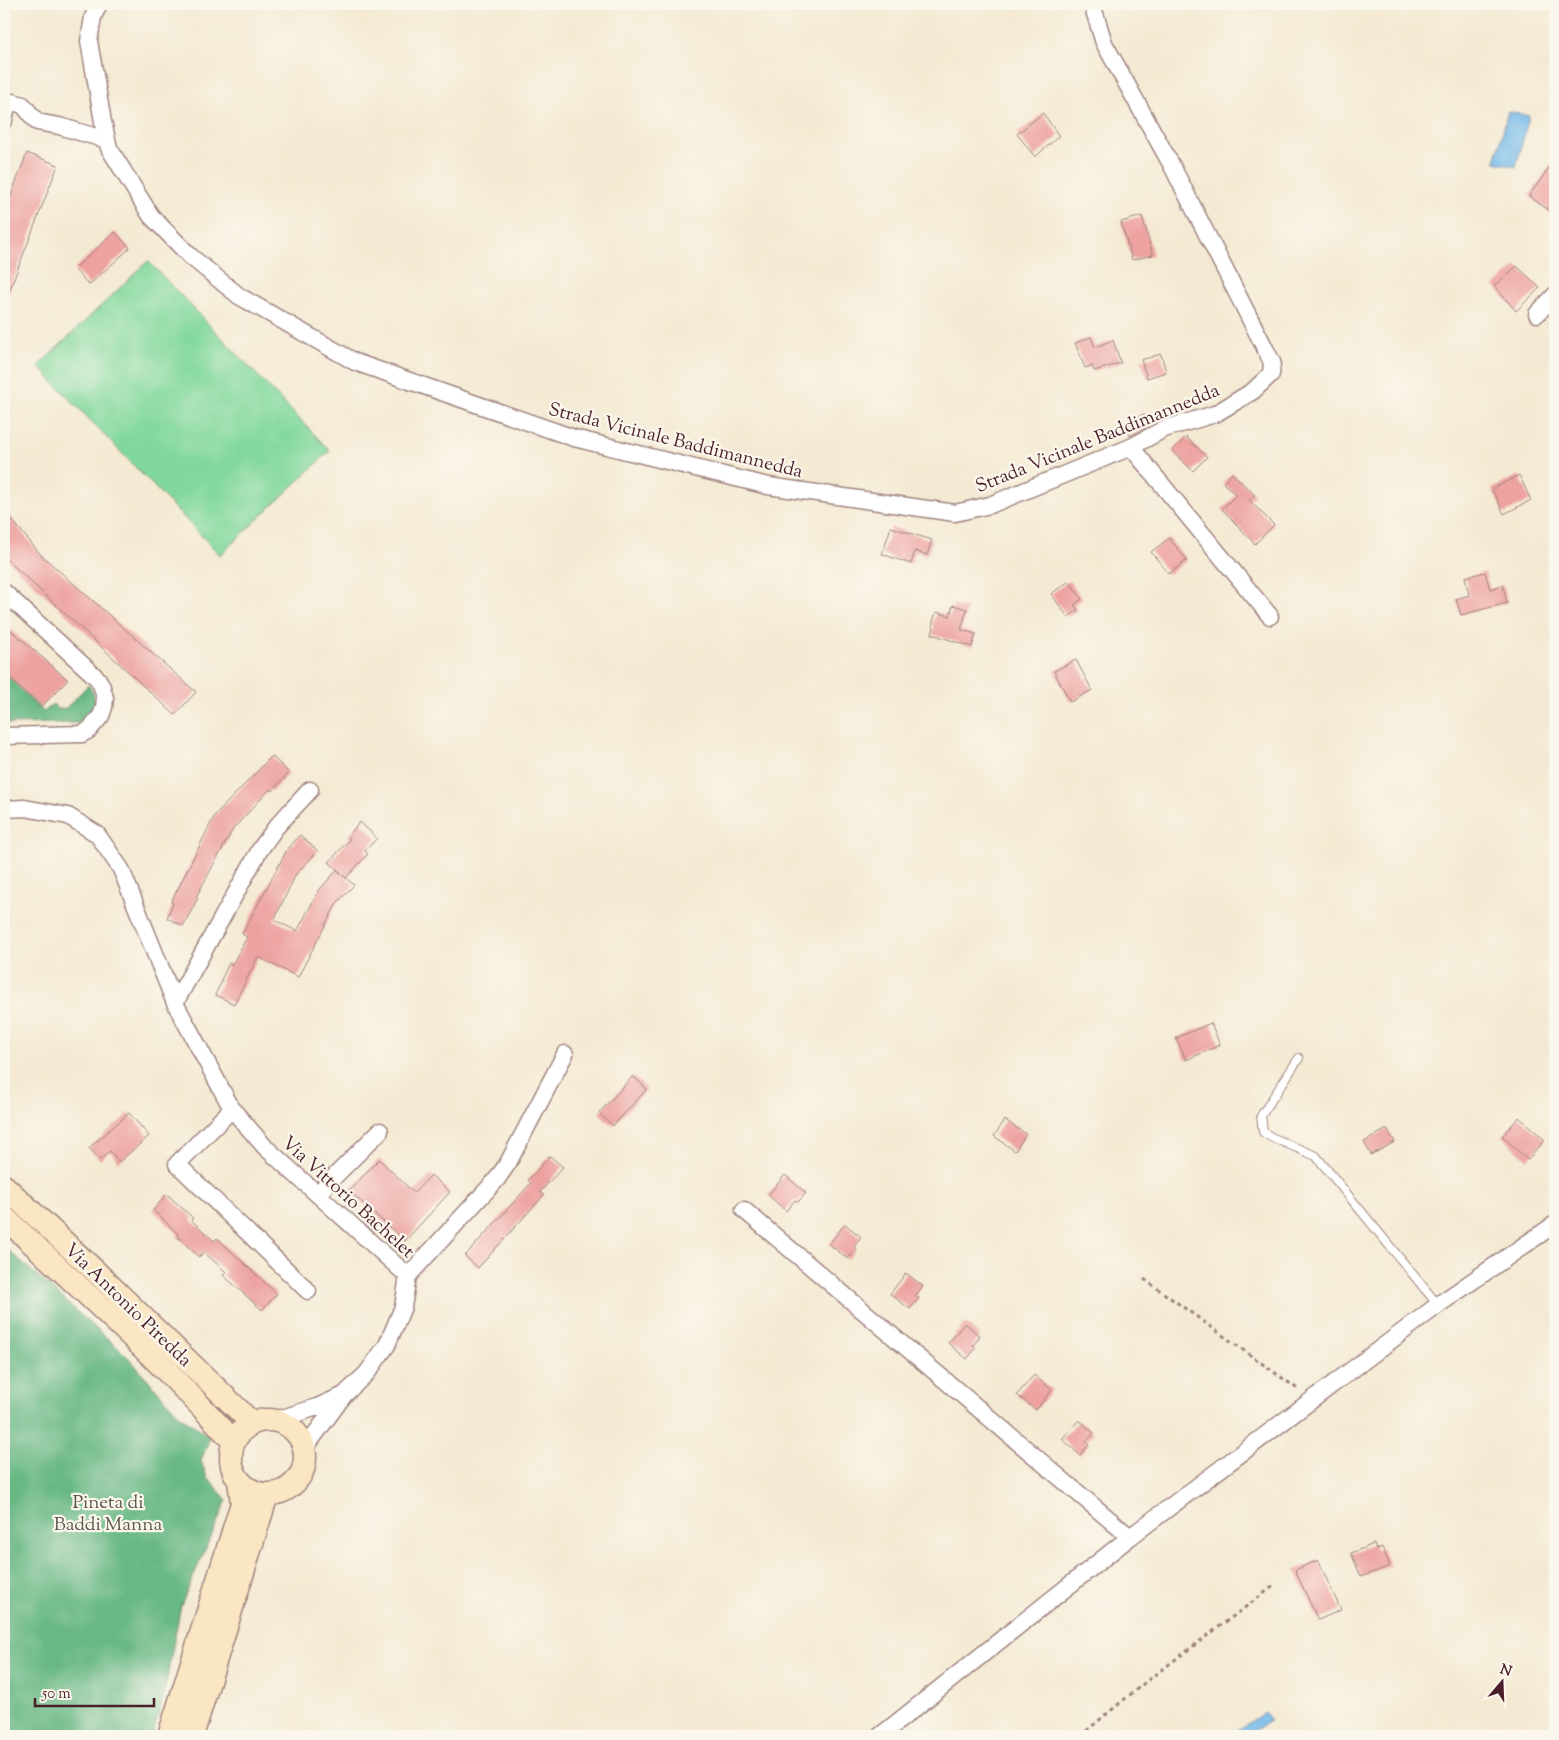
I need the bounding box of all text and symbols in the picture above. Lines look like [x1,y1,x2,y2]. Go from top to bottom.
street label: Strada Vicinale Baddimannedda [972,378,1224,501]
street label: Strada Vicinale Baddimannedda [545,397,806,486]
street label: Via Vittorio Bachelet [275,1131,420,1266]
street label: Via Antonio Piredda [57,1238,197,1374]
park label: Pineta di Baddi Manna [54,1490,163,1539]
north arrow [1476,1658,1526,1708]
text: N [1497,1660,1514,1683]
scale bar [35,1675,154,1707]
text: 50 m [41,1684,71,1705]

